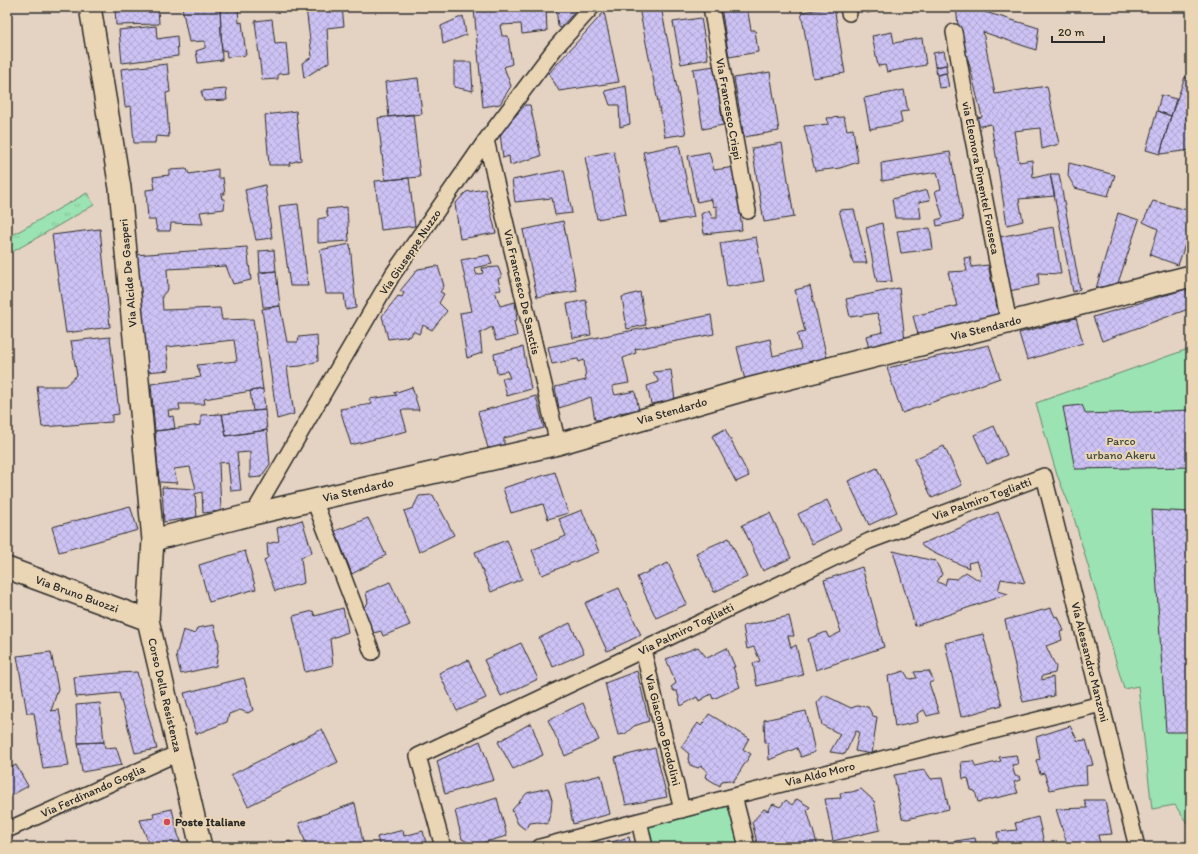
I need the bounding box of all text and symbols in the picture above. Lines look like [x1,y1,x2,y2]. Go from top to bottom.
scale bar [1052,18,1104,44]
text: 20 m [1058,25,1085,39]
street label: Via Francesco Crispi [713,57,745,161]
street label: via Eleonora Pimentel Fonseca [959,100,1003,257]
street label: Via Giuseppe Nuzzo [376,206,444,298]
street label: Via Alcide De Gasperi [116,218,140,328]
street label: Via Francesco De Sanctis [501,228,543,356]
street label: Via Stendardo [949,312,1023,344]
street label: Via Stendardo [635,394,709,428]
park label: Parco urbano Akeru [1086,434,1156,462]
street label: Via Stendardo [321,475,395,505]
street label: Via Palmiro Togliatti [931,475,1033,523]
street label: Via Bruno Buozzi [33,572,121,616]
street label: Via Palmiro Togliatti [636,600,736,658]
street label: Via Alessandro Manzoni [1068,600,1112,724]
street label: Corso Della Resistenza [145,636,185,754]
street label: Via Giacomo Brodolini [642,673,684,787]
street label: Via Aldo Moro [784,759,856,789]
street label: Via Ferdinando Goglia [39,761,148,820]
place label: Poste Italiane [175,815,246,829]
marker: Poste Italiane [162,817,172,827]

